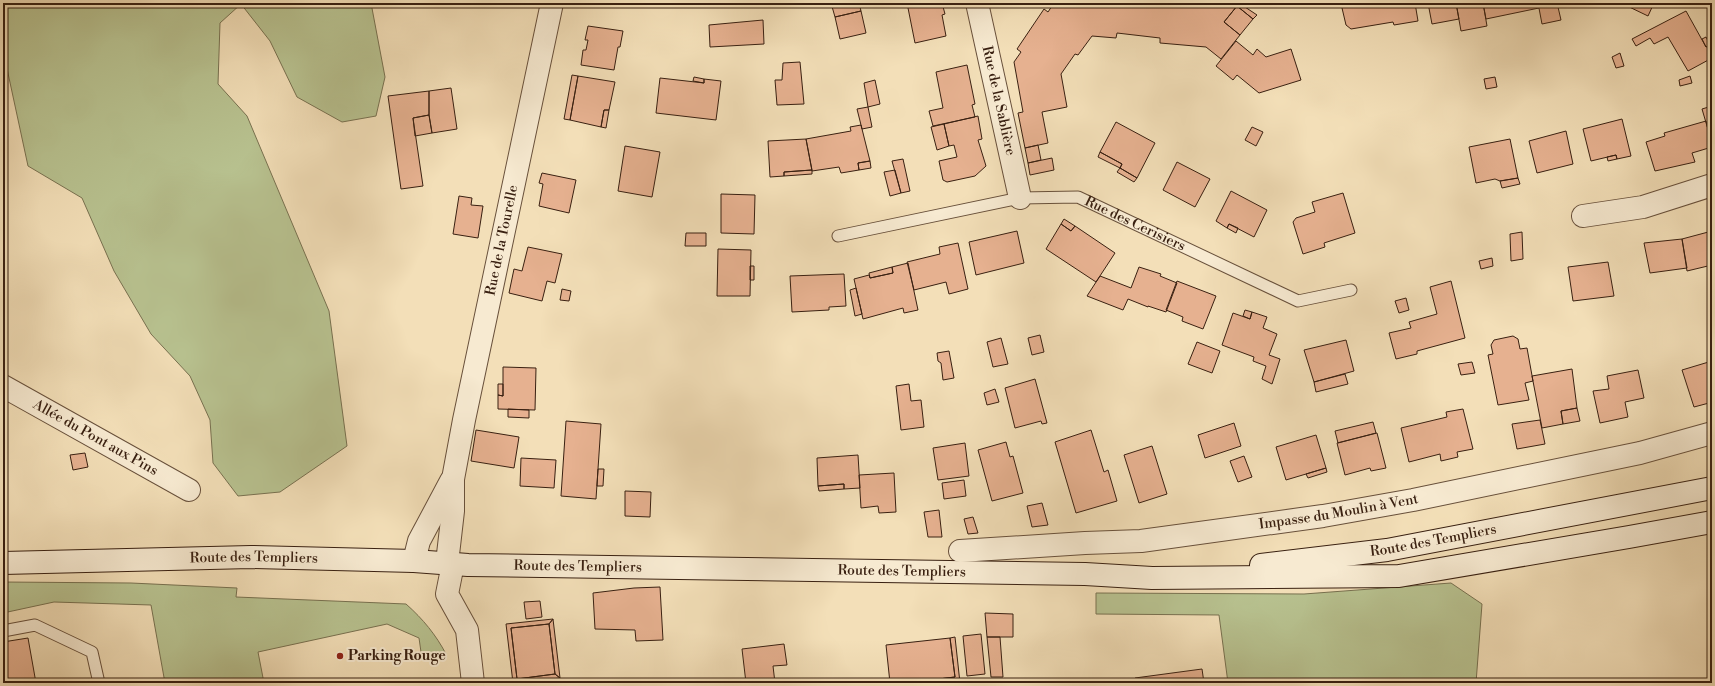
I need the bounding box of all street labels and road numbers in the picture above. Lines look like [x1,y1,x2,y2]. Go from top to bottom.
street label: Rue de la Sablière [978,44,1019,157]
street label: Rue de la Tourelle [481,183,522,297]
street label: Rue des Cerisiers [1082,192,1188,255]
street label: Allée du Pont aux Pins [29,395,161,480]
street label: Impasse du Moulin à Vent [1258,490,1420,534]
street label: Route des Templiers [1369,520,1498,561]
street label: Route des Templiers [190,548,318,568]
street label: Route des Templiers [513,557,642,577]
street label: Route des Templiers [837,561,966,581]

